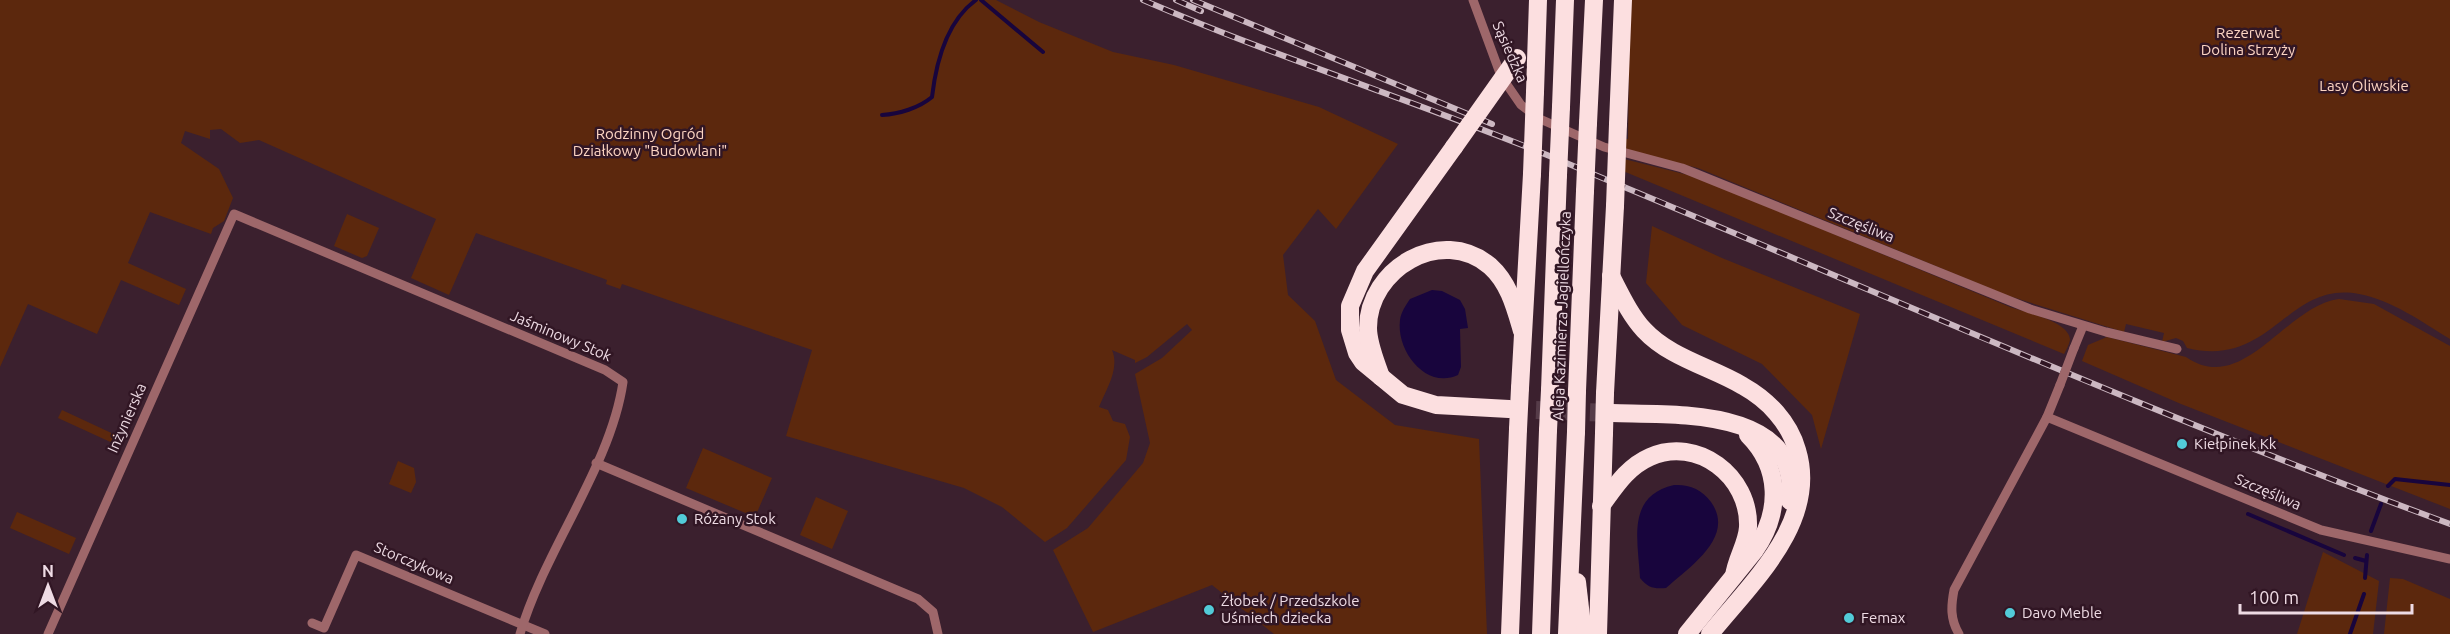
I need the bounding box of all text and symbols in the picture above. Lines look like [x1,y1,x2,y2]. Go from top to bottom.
street label: Sąsiedzka [1489,19,1531,85]
park label: Rezerwat Dolina Strzyży [2201,24,2295,58]
park label: Lasy Oliwskie [2319,77,2409,94]
park label: Rodzinny Ogród Działkowy "Budowlani" [573,125,727,159]
street label: Szczęśliwa [1826,204,1897,246]
street label: Aleja Kazimierza Jagiellończyka [1549,211,1574,421]
street label: Jaśminowy Stok [508,307,615,365]
street label: Inżynierska [104,380,149,455]
place label: Kiełpinek Kk [2194,435,2277,452]
marker: Kiełpinek Kk [2175,437,2189,451]
street label: Szczęśliwa [2233,470,2304,513]
place label: Różany Stok [694,510,776,527]
marker: Różany Stok [675,512,689,526]
street label: Storczykowa [372,538,456,587]
north arrow [18,556,78,616]
text: N [42,562,54,580]
scale bar [2240,577,2412,615]
text: 100 m [2249,587,2299,607]
place label: Żłobek / Przedszkole Uśmiech dziecka [1221,592,1359,626]
marker: Żłobek / Przedszkole Uśmiech dziecka [1202,603,1216,617]
place label: Davo Meble [2022,604,2102,621]
marker: Davo Meble [2003,606,2017,620]
place label: Femax [1861,609,1906,626]
marker: Femax [1842,611,1856,625]

